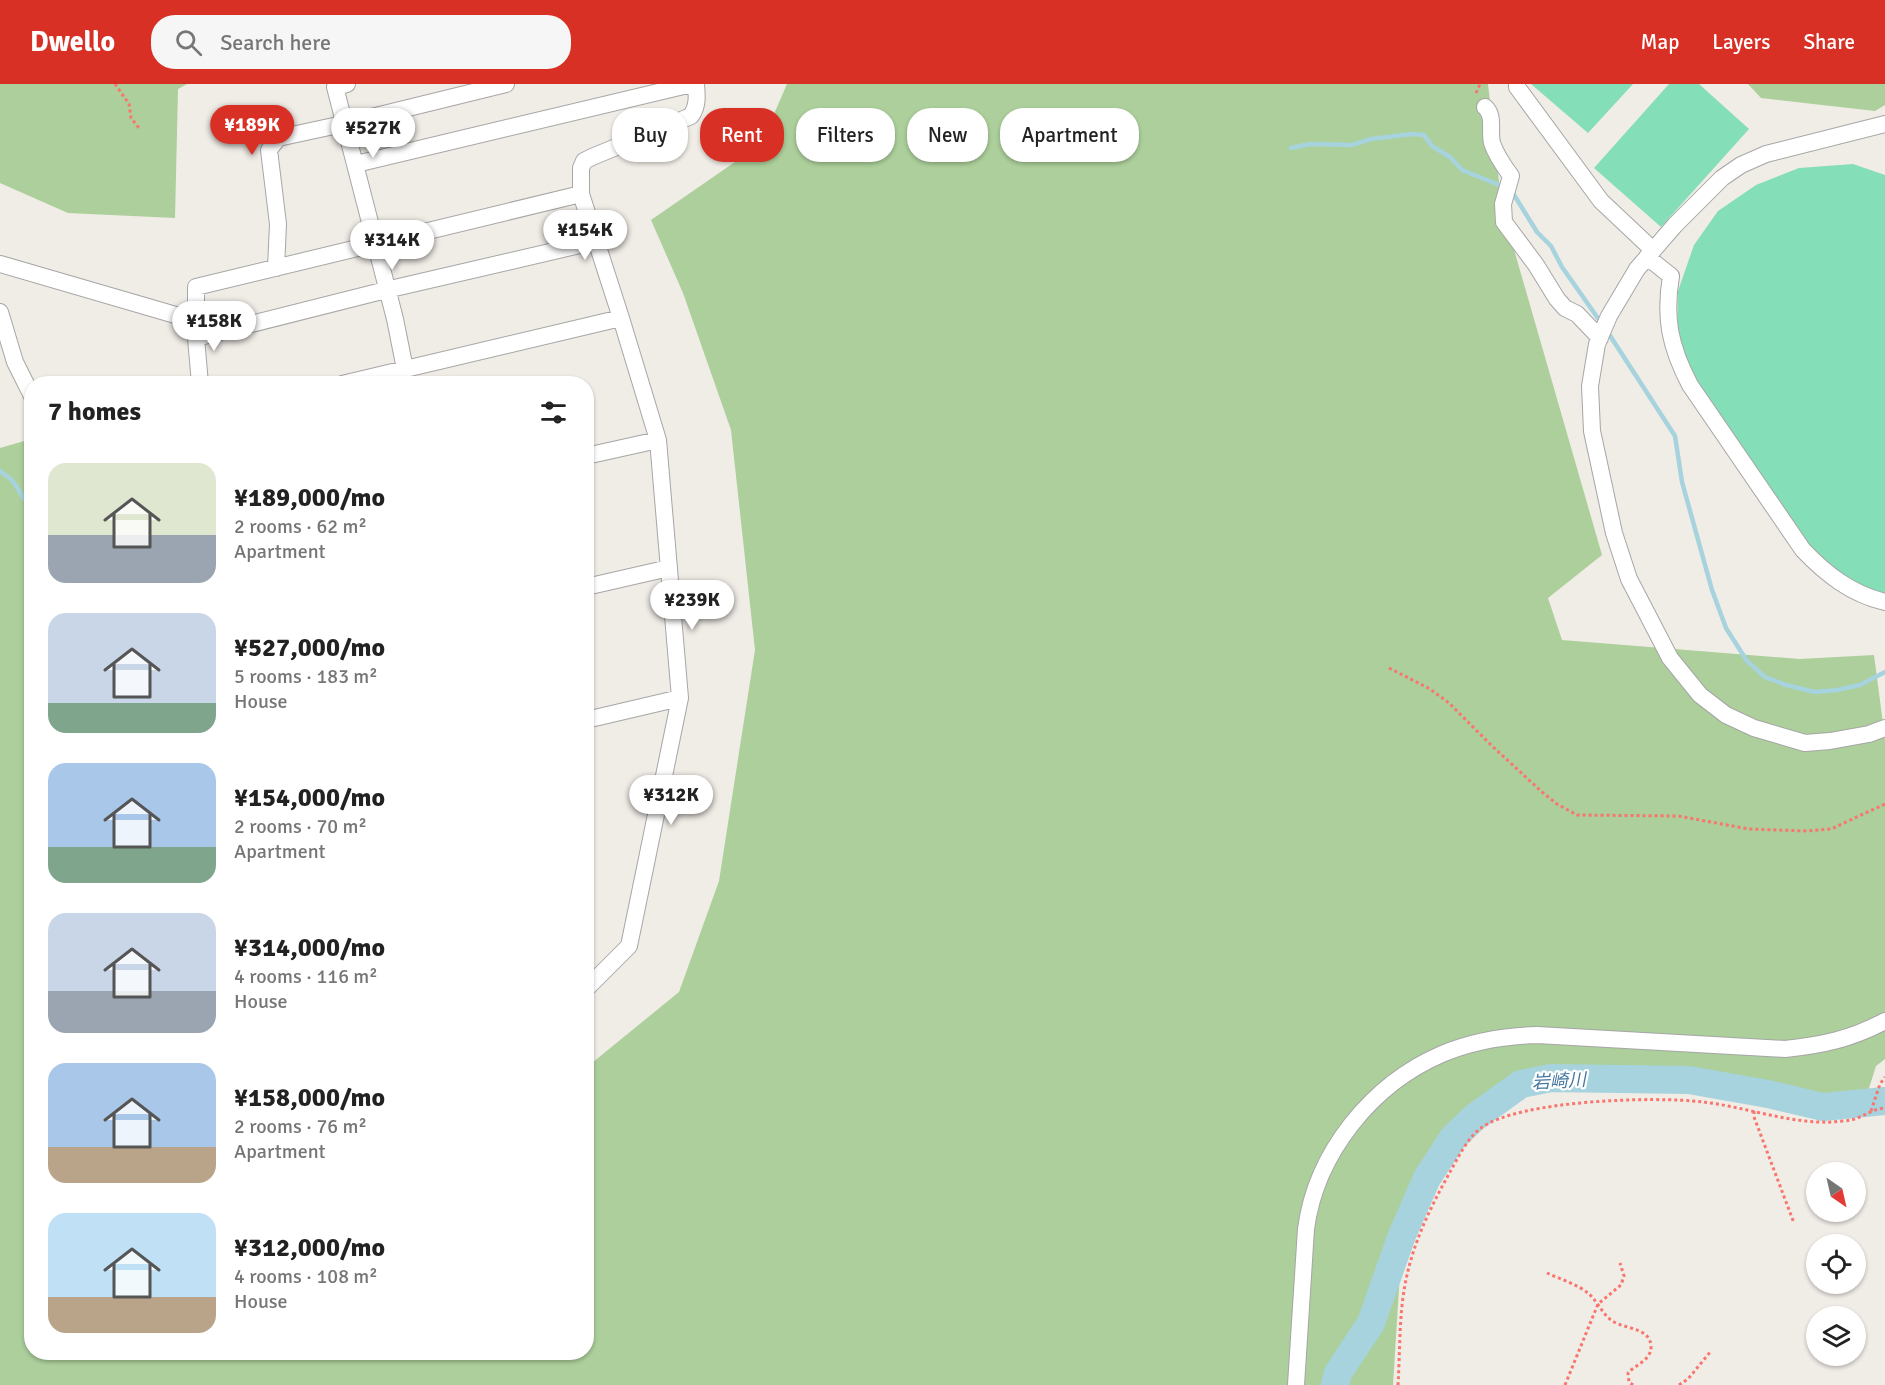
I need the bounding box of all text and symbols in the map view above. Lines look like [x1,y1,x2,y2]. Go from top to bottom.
search box [151,15,571,69]
text: Dwello [30,25,115,59]
icon: search [172,26,205,59]
text: Search here [220,29,331,56]
text: Map [1641,29,1679,55]
text: Layers [1712,29,1770,55]
text: Share [1803,29,1855,55]
pin: ¥189K [210,105,294,156]
pin: ¥527K [331,108,415,159]
chip: Buy [612,108,688,162]
chip: Rent [700,108,784,162]
chip: Filters [796,108,895,162]
chip: New [907,108,988,162]
chip: Apartment [1000,108,1139,162]
text: ¥189K [224,112,280,137]
text: ¥527K [345,115,401,140]
pin: ¥154K [543,210,627,261]
text: ¥154K [557,217,613,242]
pin: ¥314K [350,220,434,271]
text: ¥314K [364,227,420,252]
pin: ¥158K [172,301,256,352]
text: ¥158K [186,308,242,333]
text: 7 homes [48,396,141,428]
icon: filters [537,396,570,429]
text: ¥189,000/mo [234,482,385,514]
icon: home [96,487,168,559]
text: 2 rooms · 62 m² [234,514,367,539]
text: Apartment [234,539,326,564]
pin: ¥239K [650,580,734,631]
text: ¥239K [664,587,720,612]
text: ¥527,000/mo [234,632,385,664]
icon: home [96,637,168,709]
text: 5 rooms · 183 m² [234,664,378,689]
text: House [234,689,288,714]
pin: ¥312K [629,775,713,826]
text: ¥154,000/mo [234,782,385,814]
text: ¥312K [643,782,699,807]
icon: home [96,787,168,859]
text: 2 rooms · 70 m² [234,814,367,839]
text: Apartment [234,839,326,864]
text: ¥314,000/mo [234,932,385,964]
icon: home [96,937,168,1009]
text: 4 rooms · 116 m² [234,964,378,989]
text: House [234,989,288,1014]
water label: 岩崎川 [1531,1068,1589,1093]
text: ¥158,000/mo [234,1082,385,1114]
icon: home [96,1087,168,1159]
text: 2 rooms · 76 m² [234,1114,367,1139]
text: Apartment [234,1139,326,1164]
north arrow [1806,1162,1866,1222]
map controls [1806,1162,1866,1366]
text: ¥312,000/mo [234,1232,385,1264]
button: locate [1806,1234,1866,1294]
icon: home [96,1237,168,1309]
text: 4 rooms · 108 m² [234,1264,378,1289]
text: House [234,1289,288,1314]
button: layers [1806,1306,1866,1366]

